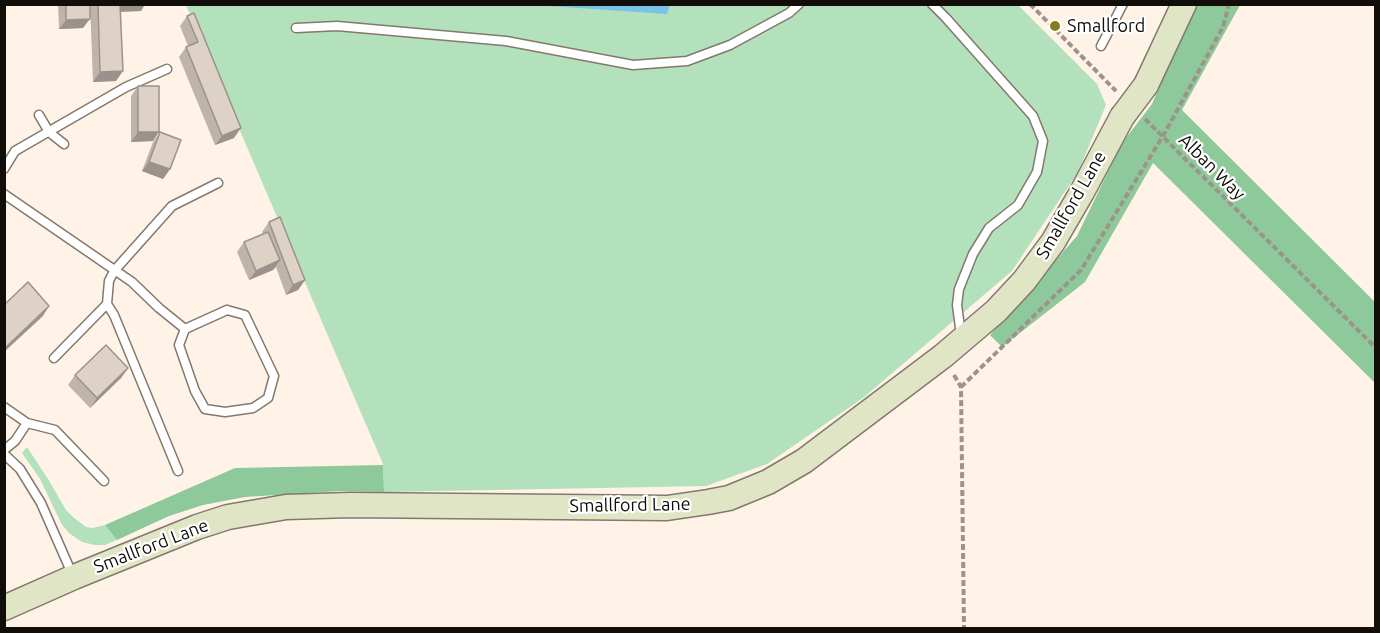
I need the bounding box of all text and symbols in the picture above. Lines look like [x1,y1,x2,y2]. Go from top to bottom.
place label: Smallford [1067,15,1145,37]
marker: Smallford [1048,19,1062,33]
street label: Alban Way [1174,129,1250,205]
street label: Smallford Lane [1031,147,1111,263]
street label: Smallford Lane [569,493,691,517]
street label: Smallford Lane [91,514,211,578]

